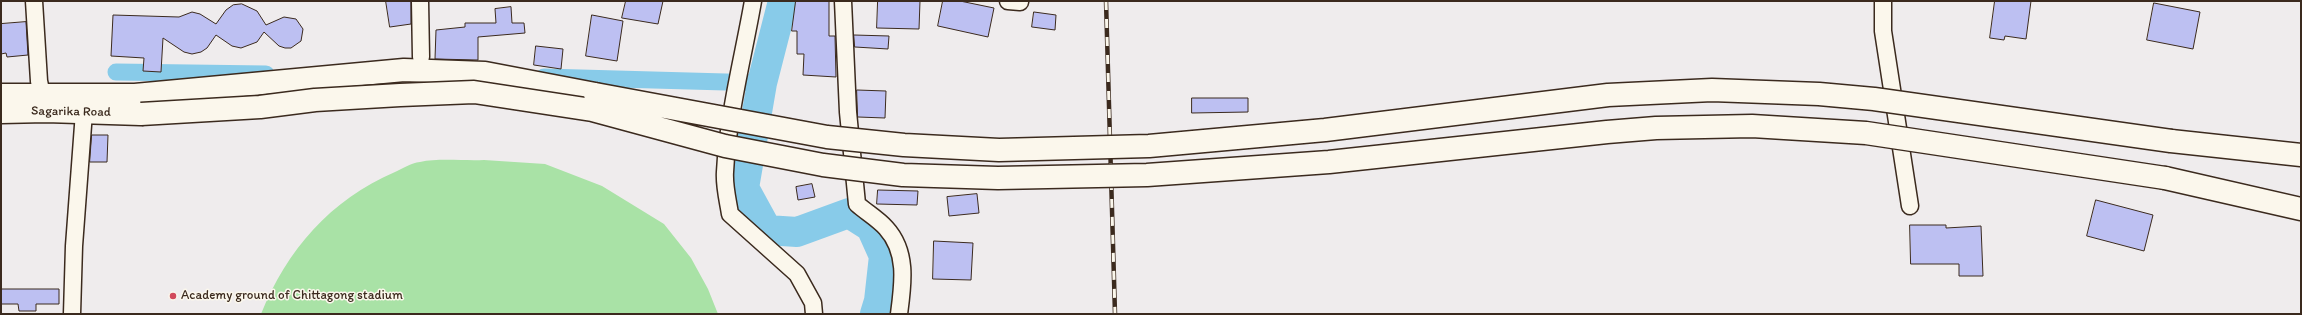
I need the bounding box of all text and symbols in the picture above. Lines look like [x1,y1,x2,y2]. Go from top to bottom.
street label: Sagarika Road [31,104,111,120]
place label: Academy ground of Chittagong stadium [181,288,403,304]
marker: Academy ground of Chittagong stadium [168,291,178,301]

